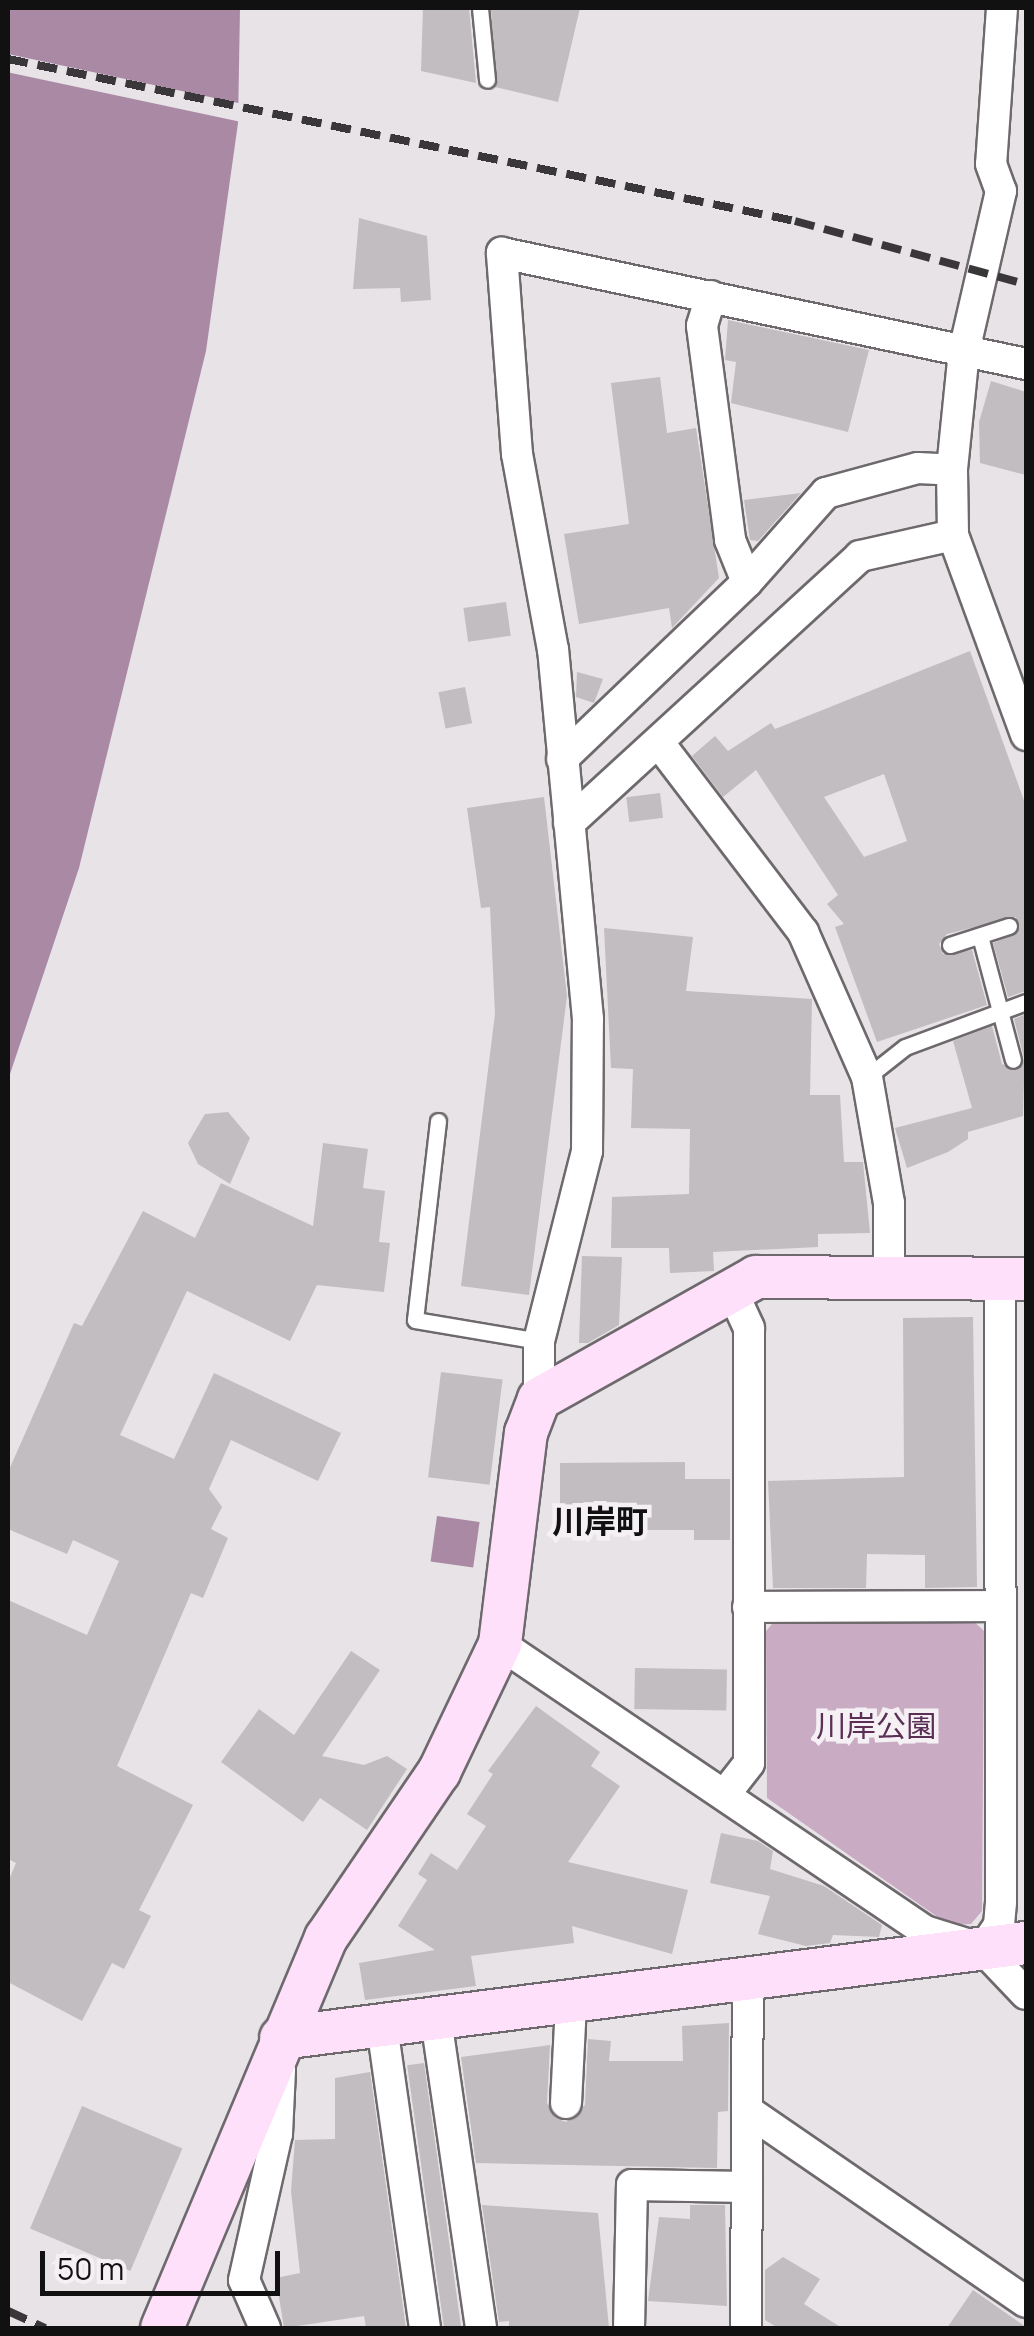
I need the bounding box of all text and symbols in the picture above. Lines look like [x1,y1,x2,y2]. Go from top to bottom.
district label: 川岸町 [552,1502,648,1540]
park label: 川岸公園 [816,1708,936,1744]
scale bar [45,2231,285,2293]
text: 50 m [57,2248,124,2289]

